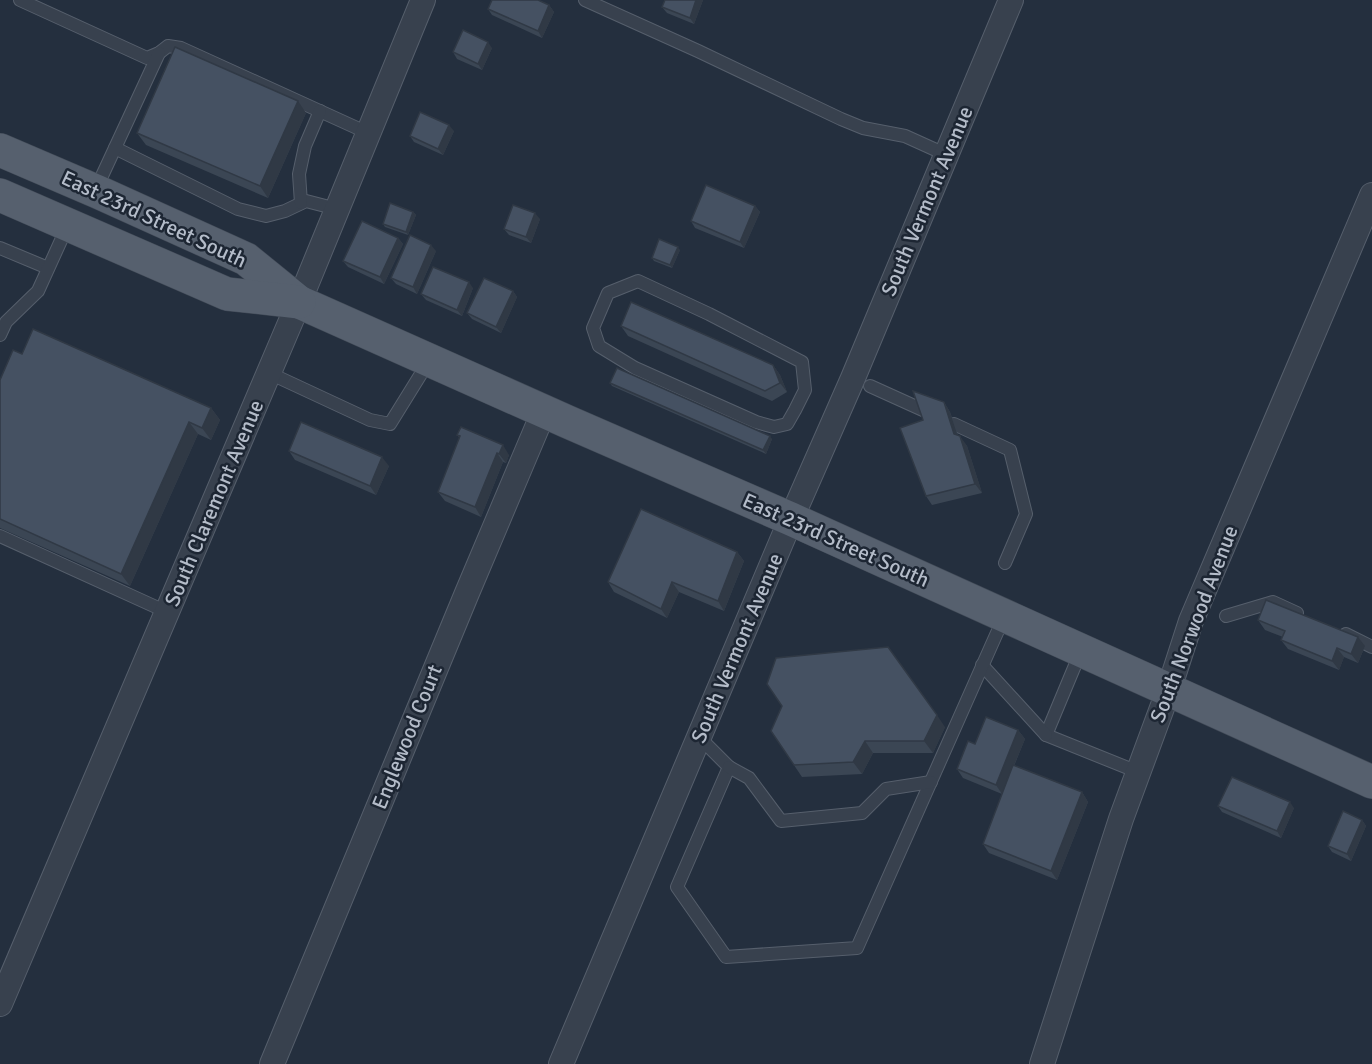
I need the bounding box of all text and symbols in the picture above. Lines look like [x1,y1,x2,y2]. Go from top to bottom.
street label: South Vermont Avenue [875,102,979,300]
street label: East 23rd Street South [57,165,251,273]
street label: South Claremont Avenue [159,396,269,610]
street label: East 23rd Street South [739,487,933,593]
street label: South Norwood Avenue [1144,522,1244,726]
street label: South Vermont Avenue [685,549,789,747]
street label: Englewood Court [366,661,448,813]

